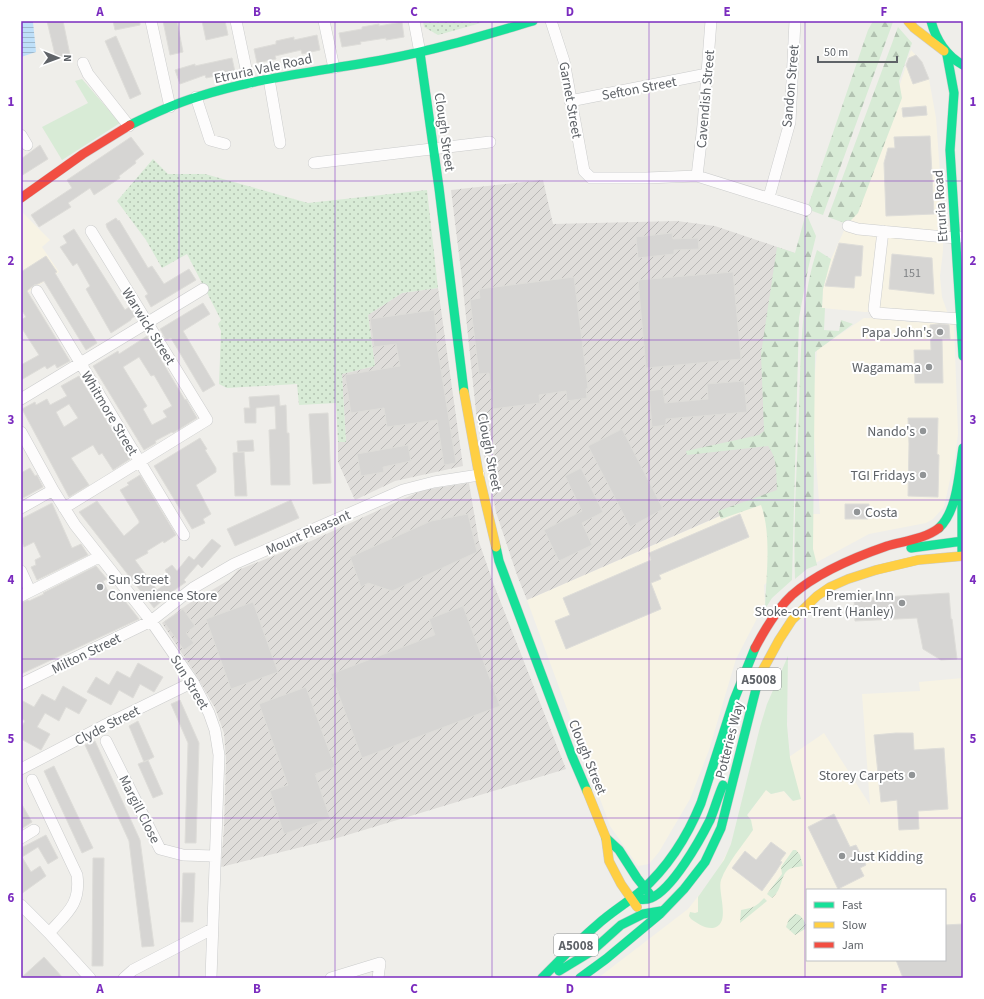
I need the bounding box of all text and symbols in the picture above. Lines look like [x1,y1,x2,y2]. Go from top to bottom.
text: A [95,3,104,21]
text: B [253,3,261,21]
text: C [410,3,418,21]
text: D [566,3,574,21]
text: E [723,3,731,21]
text: F [881,3,888,21]
north arrow [38,38,78,78]
scale bar [818,38,897,64]
street label: Sandon Street [777,44,805,128]
text: 50 m [824,44,848,61]
street label: Etruria Vale Road [212,49,314,89]
street label: Cavendish Street [692,49,720,149]
text: N [60,54,75,62]
street label: Garnet Street [553,60,587,140]
street label: Sefton Street [600,72,678,106]
street label: Clough Street [429,91,459,173]
text: 1 [8,93,15,111]
text: 1 [970,93,977,111]
street label: Etruria Road [928,169,954,243]
text: 2 [8,252,15,270]
text: 2 [970,252,977,270]
house number: 151 [903,265,921,282]
street label: Warwick Street [116,284,180,369]
place label: Papa John's [862,323,932,343]
marker: Papa John's [935,327,945,337]
place label: Wagamama [852,358,921,378]
marker: Wagamama [924,362,934,372]
street label: Whitmore Street [76,367,142,460]
text: 3 [8,411,15,429]
street label: Clough Street [472,411,506,493]
text: 3 [970,411,977,429]
place label: Nando's [867,422,915,442]
marker: Nando's [918,426,928,436]
place label: TGI Fridays [851,466,915,486]
marker: TGI Fridays [918,470,928,480]
place label: Costa [865,503,898,523]
street label: Mount Pleasant [263,505,354,561]
marker: Costa [852,507,862,517]
place label: Sun Street Convenience Store [108,570,217,606]
text: 4 [8,571,15,589]
text: 4 [970,571,977,589]
marker: Sun Street Convenience Store [95,582,105,592]
place label: Premier Inn Stoke-on-Trent (Hanley) [755,586,894,622]
marker: Premier Inn Stoke-on-Trent (Hanley) [897,598,907,608]
street label: Milton Street [48,628,125,679]
street label: Sun Street [165,651,213,714]
road number: A5008 [737,668,781,690]
street label: Potteries Way [711,699,749,781]
street label: Clyde Street [71,701,144,751]
street label: Clough Street [563,717,611,798]
text: 5 [8,730,15,748]
text: 5 [970,730,977,748]
place label: Storey Carpets [819,766,904,786]
marker: Storey Carpets [907,770,917,780]
street label: Margill Close [113,772,165,847]
place label: Just Kidding [850,847,923,867]
marker: Just Kidding [837,851,847,861]
text: 6 [8,889,15,907]
legend [806,889,946,961]
text: 6 [970,889,977,907]
text: Fast [842,897,862,914]
text: Slow [842,917,867,934]
road number: A5008 [554,934,598,956]
text: Jam [842,937,864,954]
text: A [95,980,104,998]
text: B [253,980,261,998]
text: C [410,980,418,998]
text: D [566,980,574,998]
text: E [723,980,731,998]
text: F [881,980,888,998]

